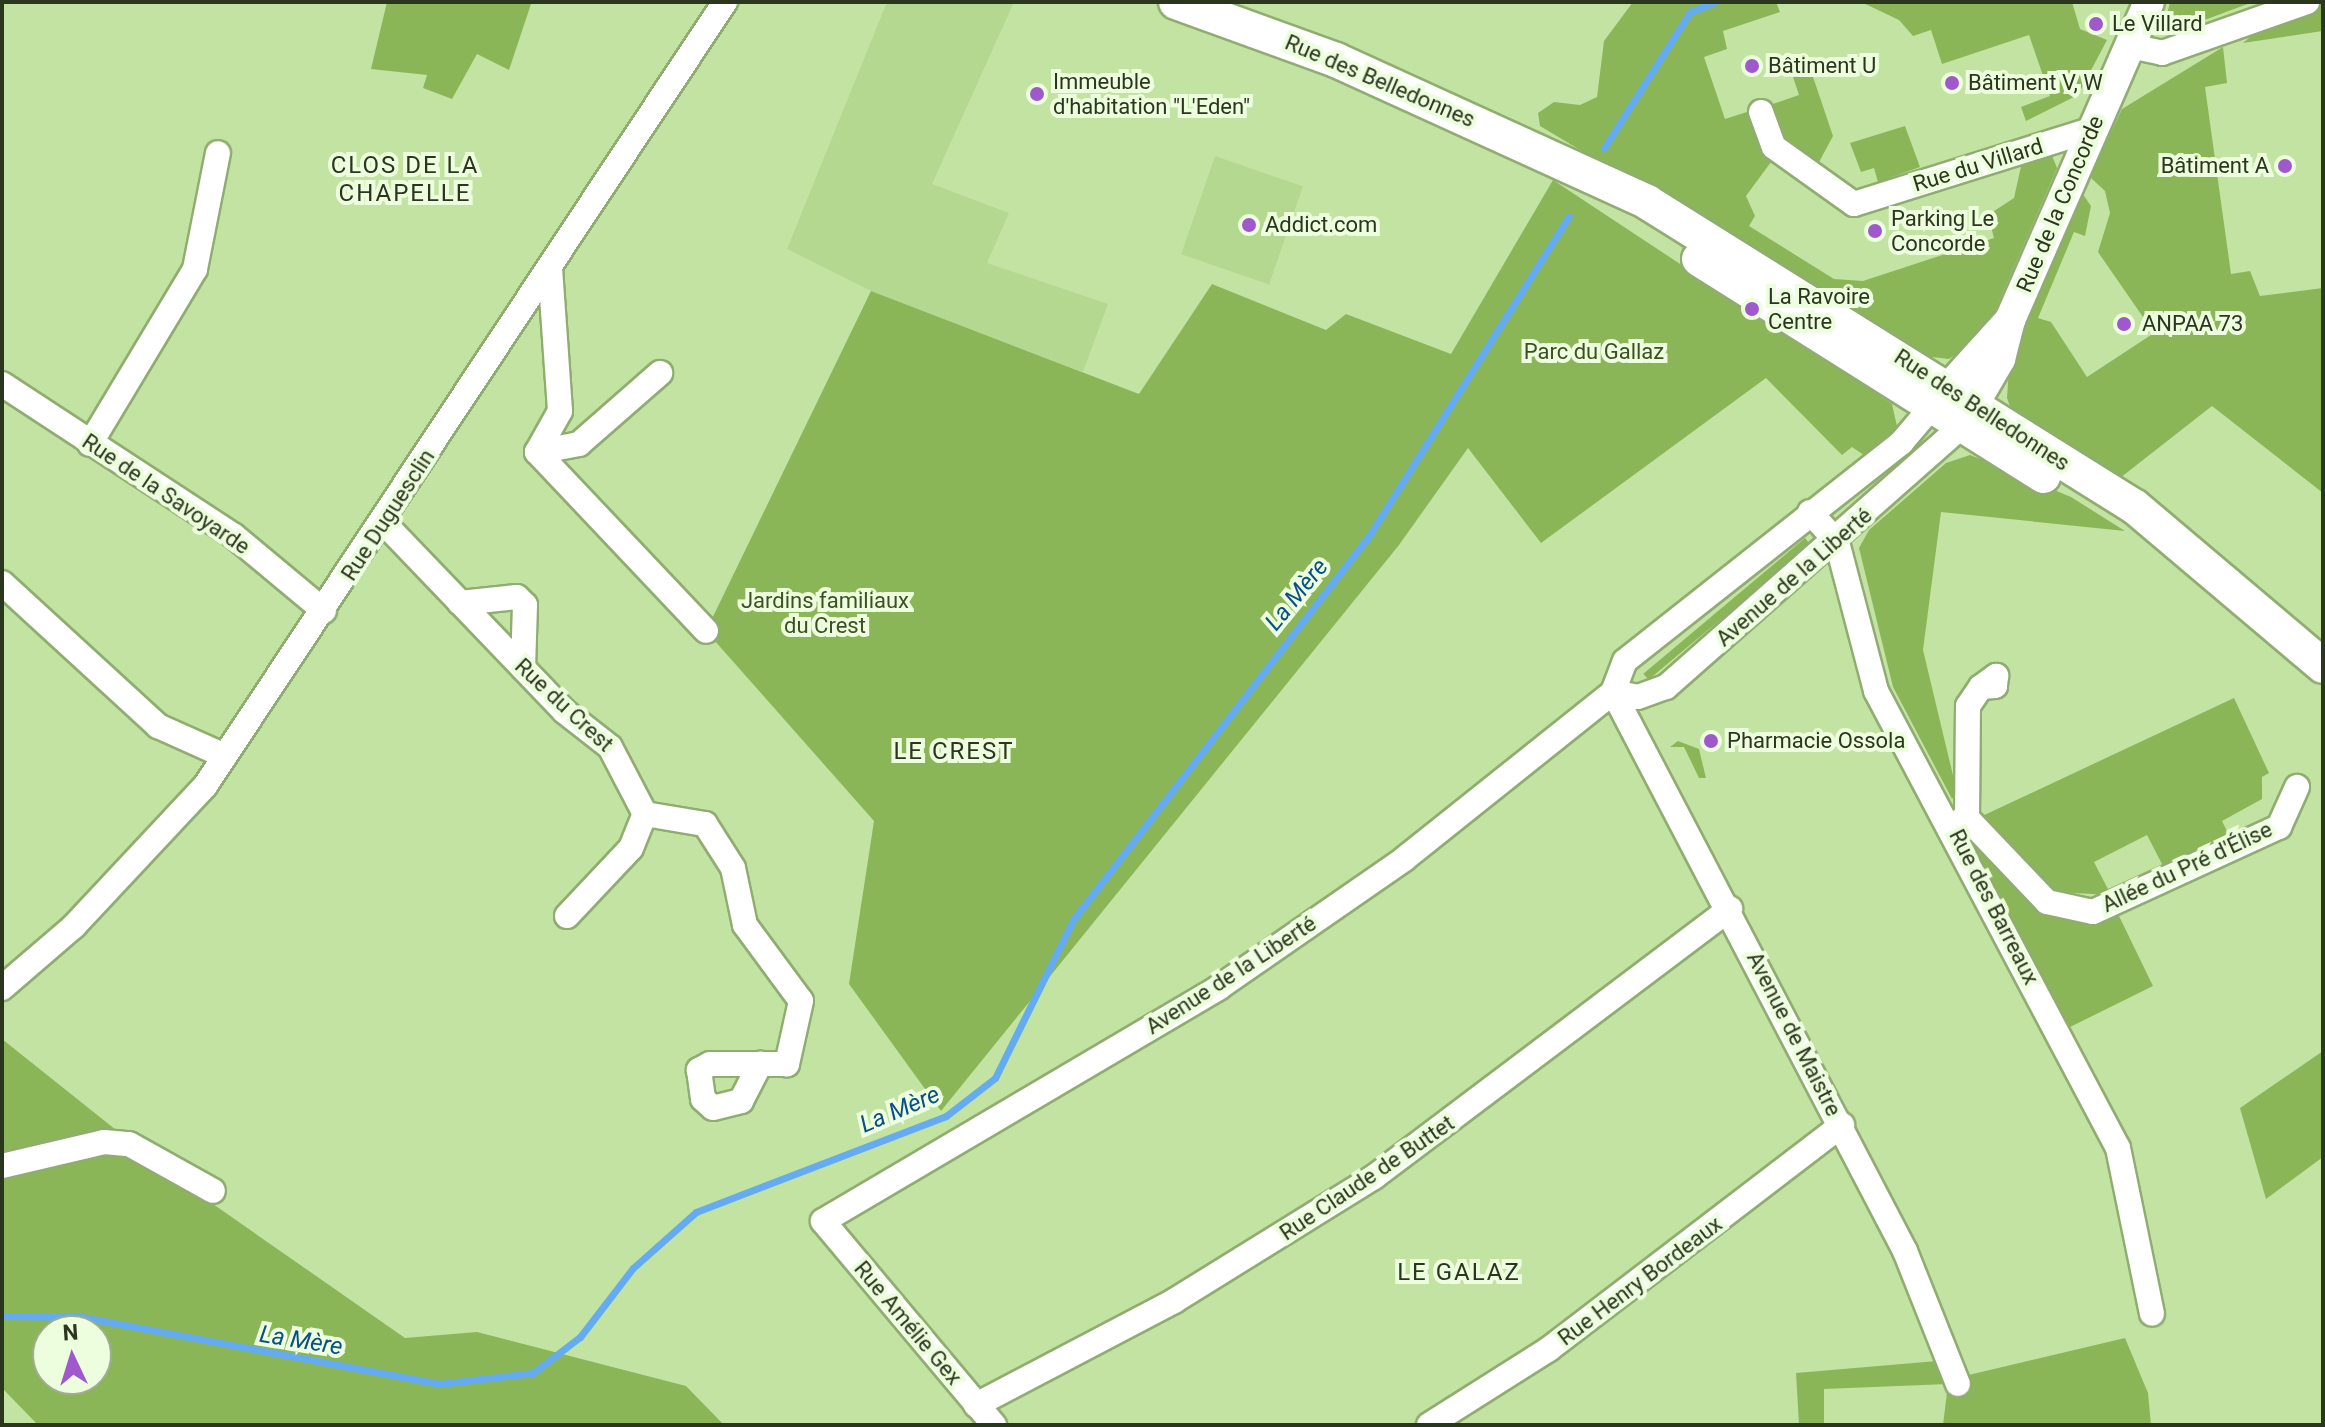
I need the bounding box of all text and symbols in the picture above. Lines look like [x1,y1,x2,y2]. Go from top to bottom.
place label: Le Villard [2112,11,2203,37]
marker: Le Villard [2087,15,2105,33]
street label: Rue des Belledonnes [1281,29,1479,133]
place label: Bâtiment U [1768,53,1876,79]
marker: Bâtiment U [1743,57,1761,75]
place label: Immeuble d'habitation "L'Eden" [1053,68,1250,120]
place label: Bâtiment V, W [1968,70,2103,96]
marker: Bâtiment V, W [1943,74,1961,92]
marker: Immeuble d'habitation "L'Eden" [1028,85,1046,103]
street label: Rue de la Concorde [2011,112,2109,296]
street label: Rue du Villard [1910,133,2046,197]
district label: CLOS DE LA CHAPELLE [331,152,479,208]
place label: Bâtiment A [2161,153,2269,179]
marker: Bâtiment A [2276,157,2294,175]
place label: Parking Le Concorde [1891,205,1994,256]
place label: Addict.com [1265,212,1377,238]
marker: Addict.com [1240,216,1258,234]
marker: Parking Le Concorde [1866,222,1884,240]
place label: La Ravoire Centre [1768,283,1870,334]
marker: La Ravoire Centre [1743,300,1761,318]
place label: ANPAA 73 [2142,311,2243,337]
marker: ANPAA 73 [2113,313,2135,335]
park label: Parc du Gallaz [1524,339,1664,365]
street label: Rue des Belledonnes [1889,343,2075,477]
street label: Rue de la Savoyarde [77,428,255,560]
street label: Rue Duguesclin [336,444,440,586]
street label: Avenue de la Liberté [1711,502,1877,652]
water label: La Mère [1259,553,1335,637]
park label: Jardins familiaux du Crest [741,587,909,638]
street label: Rue du Crest [509,653,619,757]
place label: Pharmacie Ossola [1727,728,1905,754]
marker: Pharmacie Ossola [1702,732,1720,750]
district label: LE CREST [893,738,1015,766]
street label: Allée du Pré d'Élise [2098,816,2276,918]
street label: Rue des Barreaux [1943,825,2045,989]
street label: Avenue de la Liberté [1141,910,1321,1040]
street label: Avenue de Maistre [1741,947,1847,1121]
water label: La Mère [856,1080,944,1140]
street label: Rue Claude de Buttet [1275,1110,1459,1246]
street label: Rue Henry Bordeaux [1553,1211,1727,1351]
street label: Rue Amélie Gex [849,1256,967,1390]
district label: LE GALAZ [1397,1259,1521,1287]
north arrow [32,1315,112,1395]
text: N [62,1320,79,1346]
water label: La Mère [257,1320,345,1362]

